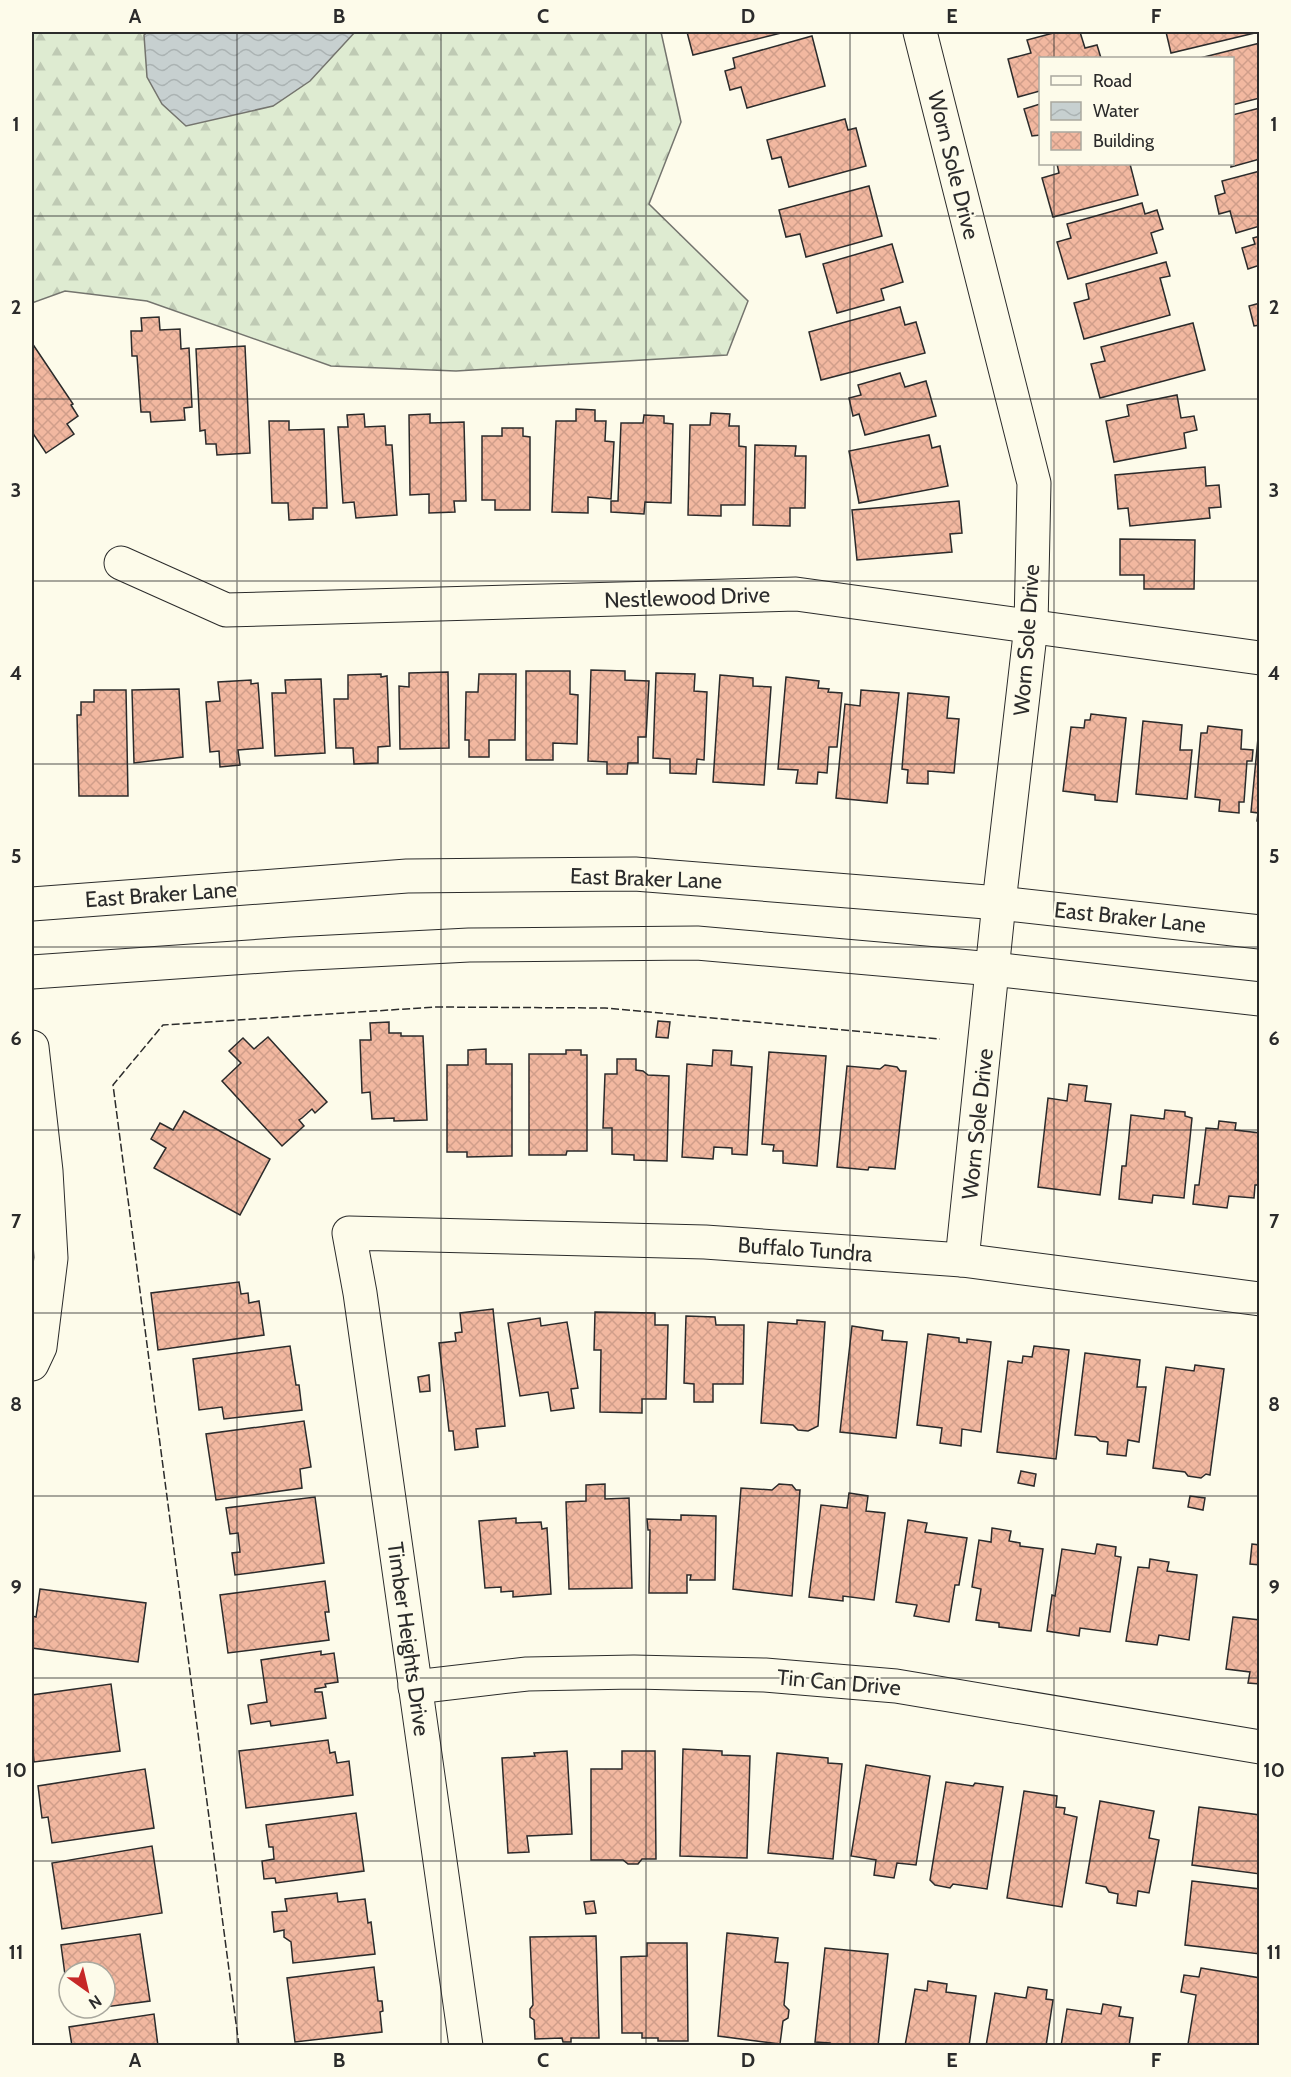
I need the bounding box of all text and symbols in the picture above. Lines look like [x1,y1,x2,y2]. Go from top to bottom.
text: A [129,4,142,28]
text: B [333,4,345,28]
text: C [537,4,549,28]
text: D [741,4,755,28]
text: E [946,4,958,28]
text: F [1151,4,1162,28]
legend [1039,57,1234,165]
text: Road [1093,70,1132,92]
street label: Worn Sole Drive [922,88,985,242]
text: Water [1093,100,1139,122]
text: 1 [12,112,20,136]
text: 1 [1270,112,1278,136]
text: Building [1093,130,1155,152]
text: 2 [11,295,21,319]
text: 2 [1269,295,1279,319]
text: 3 [11,478,21,502]
text: 3 [1269,478,1279,502]
street label: Worn Sole Drive [1008,563,1045,717]
street label: Nestlewood Drive [604,581,770,614]
text: 4 [10,661,22,685]
text: 4 [1268,661,1280,685]
text: 5 [11,844,21,868]
text: 5 [1269,844,1279,868]
street label: East Braker Lane [569,862,723,895]
street label: East Braker Lane [84,876,238,913]
street label: East Braker Lane [1053,896,1207,939]
text: 6 [10,1026,22,1050]
text: 6 [1268,1026,1280,1050]
street label: Worn Sole Drive [956,1047,999,1201]
text: 7 [11,1209,22,1233]
text: 7 [1269,1209,1280,1233]
street label: Buffalo Tundra [737,1231,874,1268]
text: 8 [10,1392,22,1416]
text: 8 [1268,1392,1280,1416]
street label: Timber Heights Drive [382,1540,435,1738]
text: 9 [10,1575,22,1599]
text: 9 [1268,1575,1280,1599]
street label: Tin Can Drive [776,1664,902,1701]
text: 10 [5,1758,27,1782]
text: 10 [1263,1758,1285,1782]
text: 11 [9,1940,23,1964]
text: 11 [1267,1940,1281,1964]
north arrow [57,1960,117,2020]
text: N [85,1991,105,2013]
text: A [129,2048,142,2072]
text: B [333,2048,345,2072]
text: C [537,2048,549,2072]
text: D [741,2048,755,2072]
text: E [946,2048,958,2072]
text: F [1151,2048,1162,2072]

